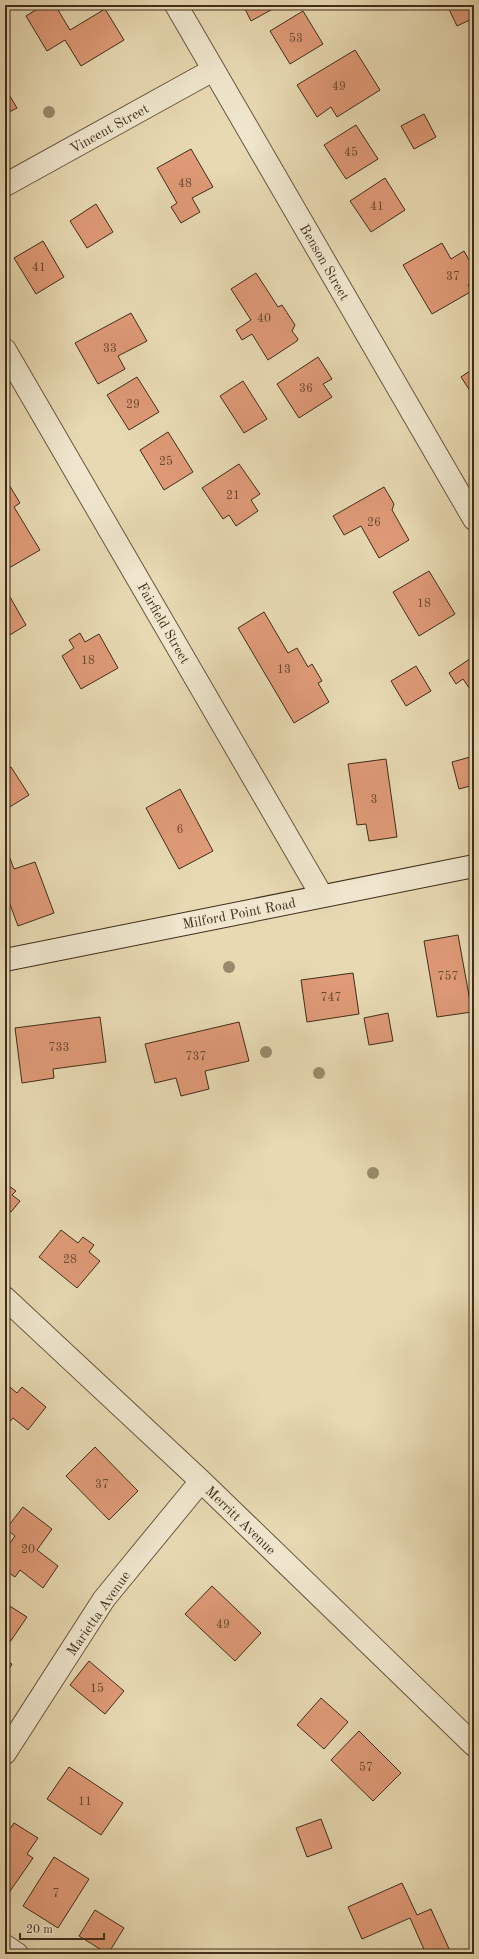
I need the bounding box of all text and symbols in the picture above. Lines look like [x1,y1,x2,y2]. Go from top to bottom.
house number: 53 [289,32,303,45]
house number: 49 [332,81,346,93]
street label: Vincent Street [68,101,151,156]
house number: 45 [344,146,358,159]
house number: 48 [178,178,192,190]
house number: 41 [370,201,384,213]
street label: Benson Street [297,222,352,303]
house number: 41 [32,262,46,274]
house number: 37 [446,271,460,283]
house number: 40 [257,313,271,325]
house number: 33 [103,343,117,355]
house number: 36 [299,383,313,395]
house number: 29 [126,399,140,411]
house number: 25 [159,455,173,468]
house number: 21 [226,490,240,502]
house number: 26 [367,517,381,529]
street label: Fairfield Street [134,581,192,666]
house number: 18 [417,598,431,610]
house number: 18 [81,655,95,667]
house number: 13 [277,664,291,676]
house number: 3 [371,794,377,806]
house number: 6 [177,824,184,836]
street label: Milford Point Road [181,896,297,932]
house number: 757 [438,970,458,983]
house number: 747 [321,992,341,1004]
house number: 733 [49,1042,69,1054]
house number: 737 [186,1051,206,1063]
house number: 28 [63,1254,77,1266]
house number: 37 [95,1479,109,1491]
street label: Merritt Avenue [202,1484,278,1558]
house number: 20 [21,1544,35,1556]
street label: Marietta Avenue [64,1569,133,1658]
house number: 49 [216,1619,230,1631]
house number: 15 [90,1682,104,1695]
house number: 57 [359,1761,373,1774]
house number: 11 [78,1796,92,1808]
house number: 7 [53,1888,59,1900]
scale bar [20,1915,104,1941]
text: 20 m [26,1924,53,1936]

